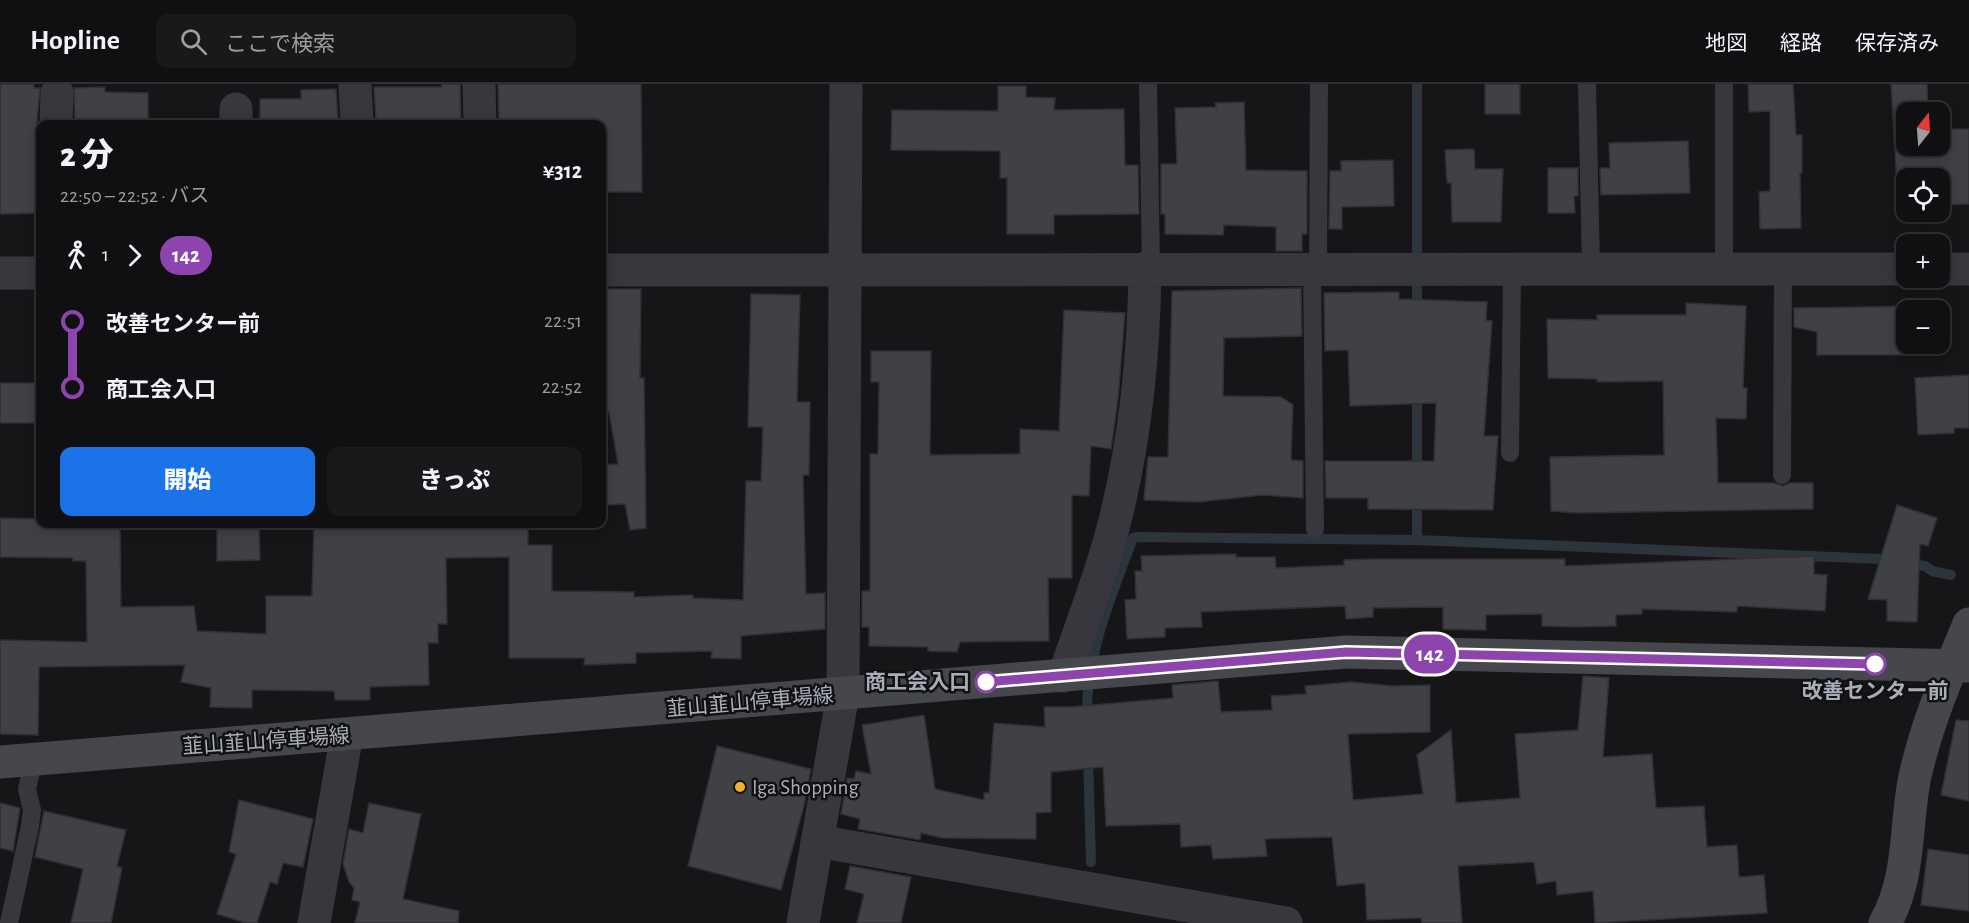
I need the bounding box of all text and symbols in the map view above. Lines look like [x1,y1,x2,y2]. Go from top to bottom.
search box [156,14,576,68]
icon: search [177,25,210,58]
text: Hopline [30,27,120,55]
text: ここで検索 [225,33,335,55]
text: 地図 [1705,33,1747,54]
text: 経路 [1780,33,1822,54]
text: 保存済み [1855,33,1939,54]
north arrow [1896,102,1950,156]
map controls [1896,102,1950,354]
text: 2 分 [60,140,114,173]
text: ¥312 [543,160,582,182]
button: locate [1896,168,1950,222]
text: 22:50 – 22:52 · バス [60,186,209,206]
button: + [1896,234,1950,288]
icon: walk [60,239,93,272]
icon: forward [118,239,151,272]
text: 1 [102,245,109,265]
text: 142 [172,245,200,266]
button: − [1896,300,1950,354]
text: 22:51 [544,311,582,331]
text: 改善センター前 [106,313,260,335]
text: 22:52 [542,377,582,397]
text: 商工会入口 [106,379,216,401]
button: 開始 [60,447,315,516]
button: きっぷ [327,447,582,516]
line badge: 142 [1396,634,1464,674]
text: 142 [1416,644,1444,665]
marker: 改善センター前 [1864,653,1886,675]
place label: 商工会入口 [865,671,970,693]
marker: 商工会入口 [975,671,997,693]
place label: 改善センター前 [1802,679,1949,702]
street label: 韮山韮山停車場線 [665,684,835,720]
street label: 韮山韮山停車場線 [181,724,351,758]
place label: Iga Shopping [752,777,859,798]
marker: Iga Shopping [733,780,747,794]

